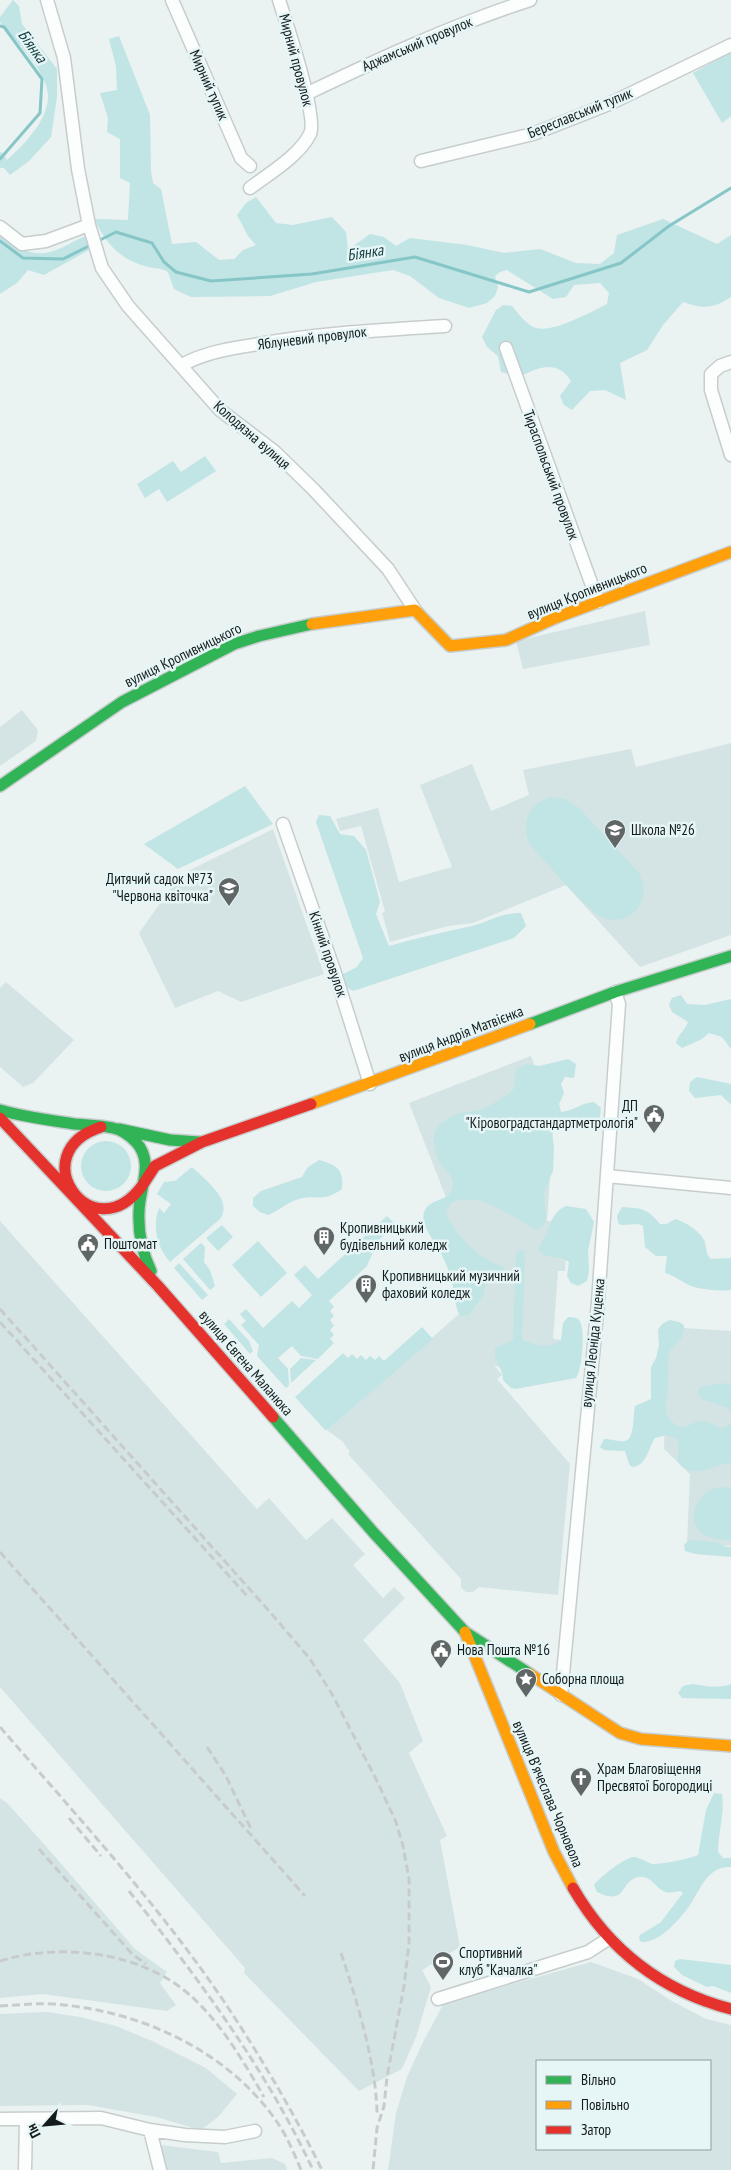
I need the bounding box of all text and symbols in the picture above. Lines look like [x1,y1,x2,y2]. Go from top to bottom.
street label: Мирний провулок [275,12,318,108]
street label: Аджамський провулок [359,12,475,75]
water label: Біянка [14,25,53,68]
street label: Мирний тупик [186,47,233,123]
street label: Береславський тупик [525,83,635,142]
water label: Біянка [345,239,386,265]
street label: Яблуневий провулок [256,321,368,354]
street label: Колодязна вулиця [210,396,295,473]
street label: Тираспольський провулок [519,407,584,543]
street label: вулиця Кропивницького [524,558,650,623]
street label: вулиця Кропивницького [121,618,244,691]
school or university icon: Школа №26 [603,818,627,849]
place label: Школа №26 [631,820,695,839]
place label: Дитячий садок №73 "Червона квіточка" [106,869,213,905]
school or university icon: Дитячий садок №73 "Червона квіточка" [217,876,241,907]
street label: Кінний провулок [305,908,352,999]
street label: вулиця Андрія Матвієнка [396,1001,526,1066]
place label: ДП "Кіровоградстандартметрологія" [466,1096,638,1132]
public building icon: ДП "Кіровоградстандартметрологія" [642,1103,666,1134]
place label: Кропивницький будівельний коледж [340,1218,448,1254]
building icon: Кропивницький будівельний коледж [312,1225,336,1256]
public building icon: Поштомат [76,1232,100,1263]
place label: Поштомат [104,1234,157,1253]
place label: Кропивницький музичний фаховий коледж [382,1266,520,1302]
building icon: Кропивницький музичний фаховий коледж [354,1273,378,1304]
street label: вулиця Леоніда Куценка [576,1278,609,1408]
street label: вулиця Євгена Маланюка [195,1306,297,1419]
public building icon: Нова Пошта №16 [429,1638,453,1669]
place label: Нова Пошта №16 [457,1640,550,1659]
place icon: Соборна площа [514,1667,538,1698]
place label: Соборна площа [542,1669,624,1688]
street label: вулиця Вʼячеслава Чорновола [509,1718,588,1870]
place label: Храм Благовіщення Пресвятої Богородиці [597,1759,712,1795]
church icon: Храм Благовіщення Пресвятої Богородиці [569,1766,593,1797]
place label: Спортивний клуб "Качалка" [459,1943,537,1979]
sports icon: Спортивний клуб "Качалка" [431,1950,455,1981]
legend [536,2060,711,2150]
text: Вільно [581,2070,616,2089]
text: Повільно [581,2095,629,2114]
north arrow [20,2100,70,2150]
text: Затор [581,2120,611,2139]
text: Пн [22,2121,45,2141]

